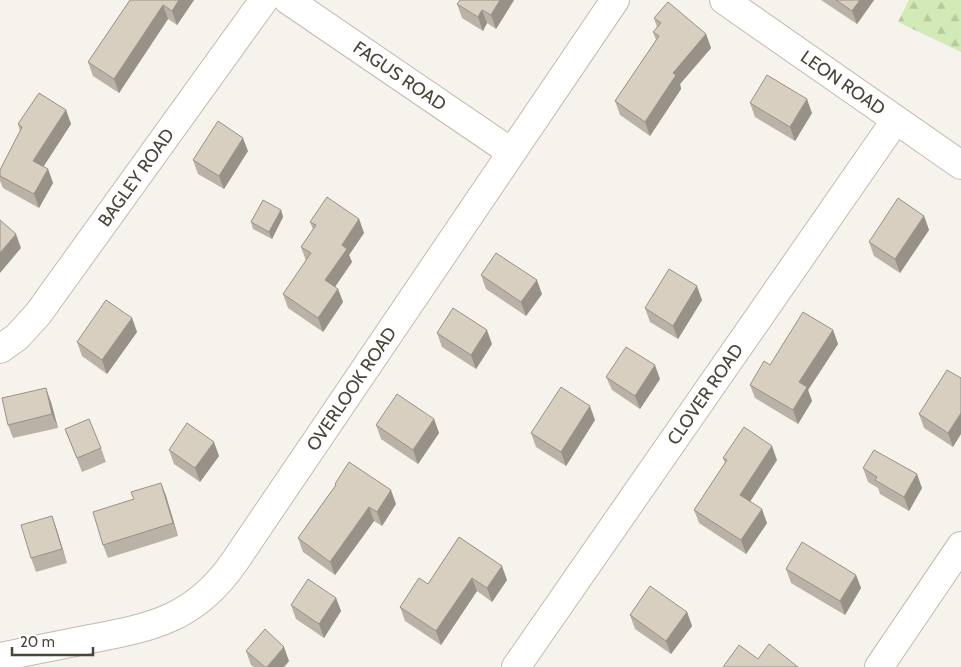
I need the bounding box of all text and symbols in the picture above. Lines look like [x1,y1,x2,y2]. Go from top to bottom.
street label: FAGUS ROAD [349,37,450,115]
street label: LEON ROAD [796,46,890,120]
street label: BAGLEY ROAD [93,124,179,231]
street label: OVERLOOK ROAD [302,323,401,455]
street label: CLOVER ROAD [663,340,748,449]
scale bar [12,624,94,656]
text: 20 m [20,633,55,651]

